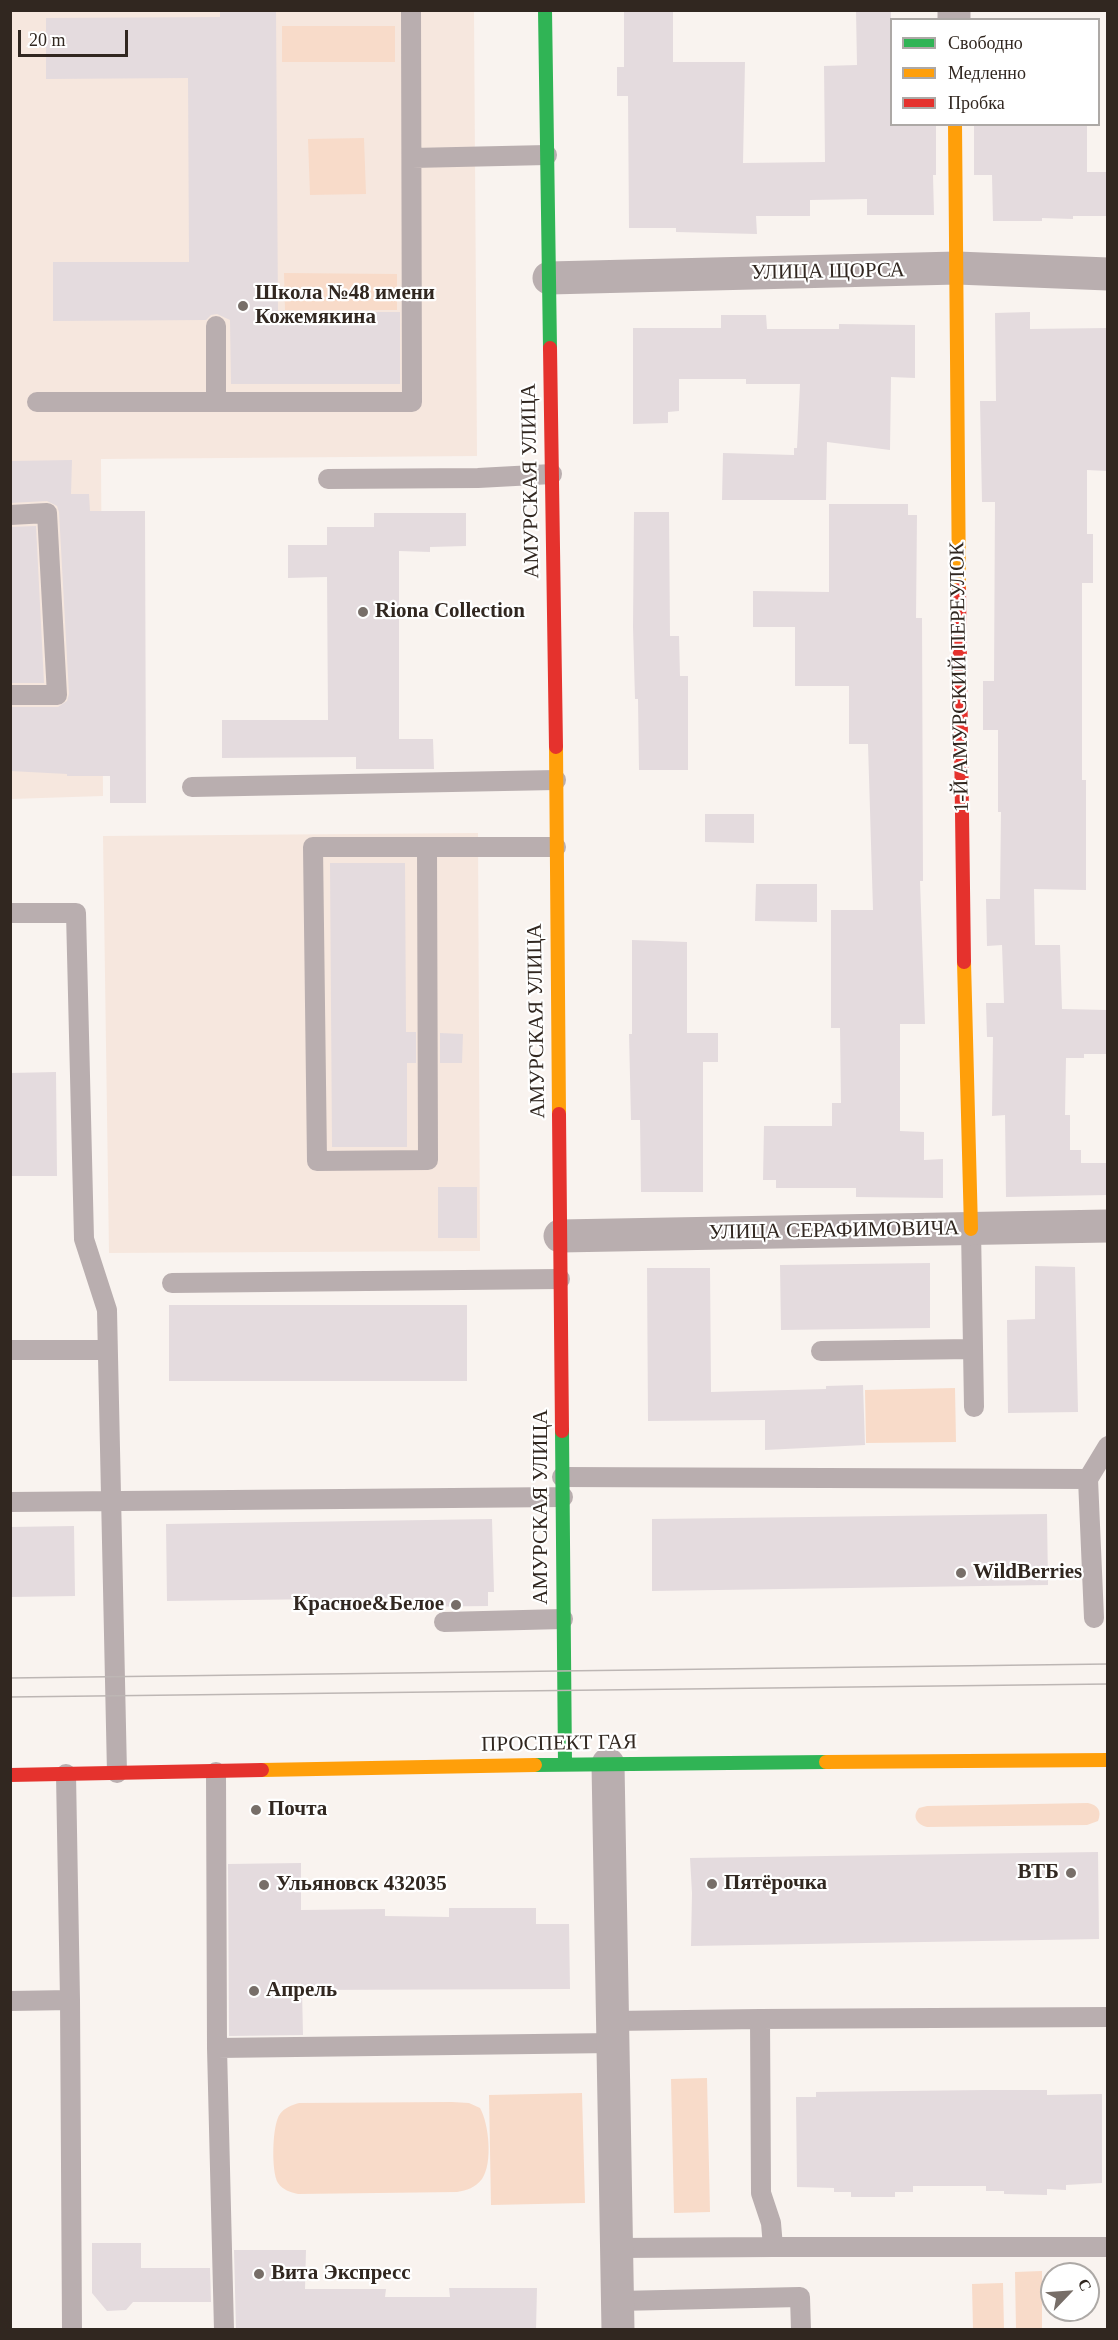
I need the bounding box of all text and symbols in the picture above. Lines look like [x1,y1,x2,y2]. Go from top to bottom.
scale bar [21,18,130,56]
legend [890,18,1100,126]
text: 20 m [29,30,66,50]
text: Свободно [948,33,1023,53]
text: Медленно [948,63,1026,83]
text: Пробка [948,93,1005,113]
street label: УЛИЦА ЩОРСА [751,258,905,286]
place label: Школа №48 имени Кожемякина [255,281,435,331]
marker: Школа №48 имени Кожемякина [236,299,250,313]
street label: АМУРСКАЯ УЛИЦА [517,383,545,579]
street label: 1-Й АМУРСКИЙ ПЕРЕУЛОК [945,542,975,812]
place label: Riona Collection [375,599,525,625]
marker: Riona Collection [356,605,370,619]
street label: АМУРСКАЯ УЛИЦА [523,923,551,1119]
street label: УЛИЦА СЕРАФИМОВИЧА [708,1216,960,1246]
street label: АМУРСКАЯ УЛИЦА [528,1409,554,1605]
place label: WildBerries [973,1560,1082,1586]
marker: WildBerries [954,1566,968,1580]
place label: Красное&Белое [293,1592,444,1618]
marker: Красное&Белое [449,1598,463,1612]
street label: ПРОСПЕКТ ГАЯ [481,1730,637,1758]
place label: Почта [268,1797,327,1823]
marker: Почта [249,1803,263,1817]
place label: ВТБ [1017,1860,1059,1886]
marker: ВТБ [1064,1866,1078,1880]
place label: Пятёрочка [724,1871,827,1897]
place label: Ульяновск 432035 [276,1872,447,1898]
marker: Пятёрочка [705,1877,719,1891]
marker: Ульяновск 432035 [257,1878,271,1892]
place label: Апрель [266,1978,337,2004]
marker: Апрель [247,1984,261,1998]
place label: Вита Экспресс [271,2261,411,2287]
north arrow [1040,2262,1100,2322]
marker: Вита Экспресс [252,2267,266,2281]
text: С [1075,2276,1095,2294]

